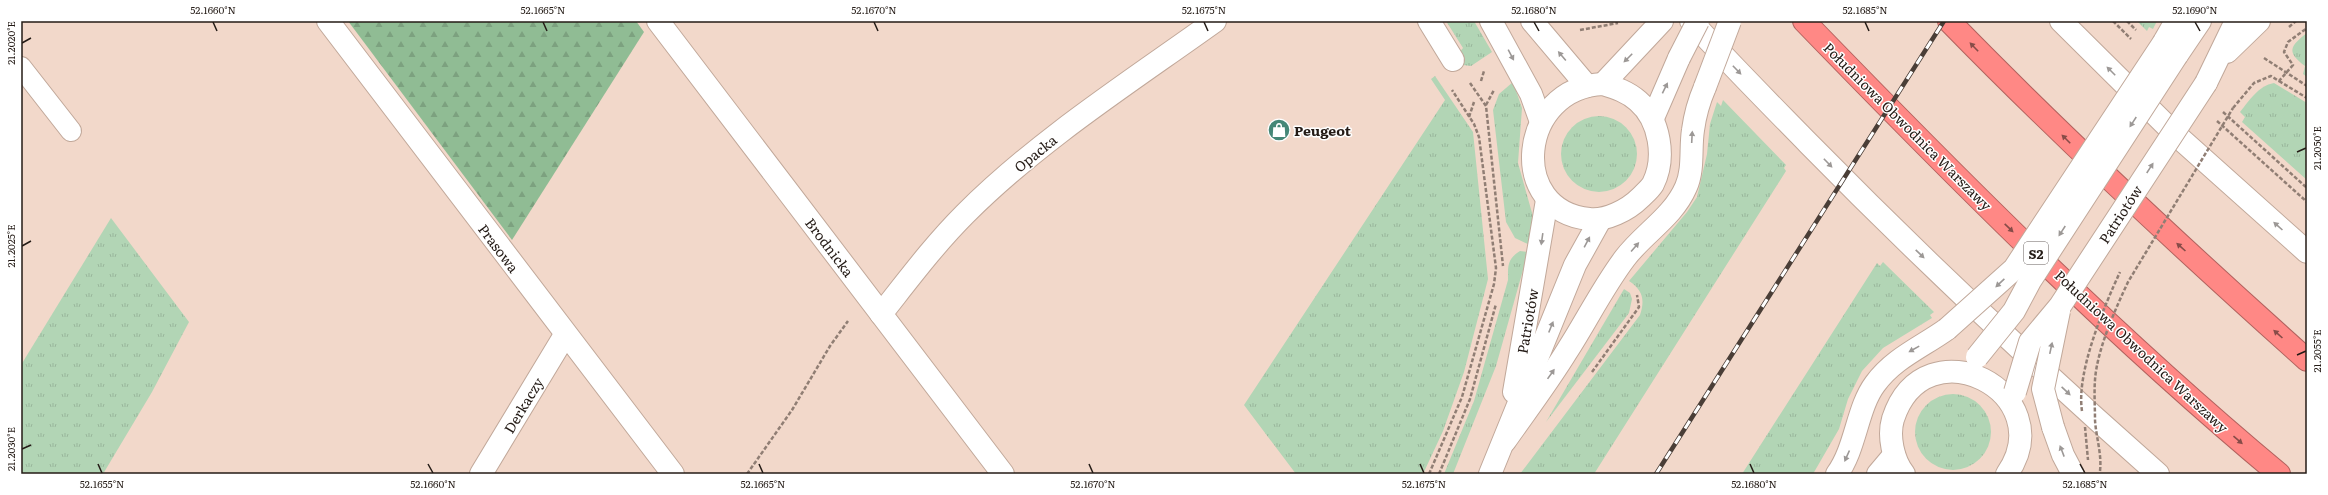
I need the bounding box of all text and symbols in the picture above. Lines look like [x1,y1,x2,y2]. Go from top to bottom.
text: 52.1660°N [190,2,236,17]
text: 52.1665°N [521,2,565,17]
text: 52.1670°N [851,2,897,17]
text: 52.1675°N [1182,2,1226,17]
text: 52.1680°N [1511,2,1557,17]
text: 52.1685°N [1842,2,1888,17]
text: 52.1690°N [2172,2,2218,17]
text: 21.2020°E [3,21,18,65]
street label: Południowa Obwodnica Warszawy [1819,37,1997,215]
one-way arrow [1969,42,1979,52]
one-way arrow [1507,49,1514,61]
one-way arrow [1557,50,1566,61]
one-way arrow [1623,53,1633,63]
one-way arrow [1732,65,1742,75]
one-way arrow [2106,66,2116,76]
one-way arrow [1662,82,1668,94]
shop icon: Peugeot [1266,117,1292,143]
one-way arrow [2129,117,2136,128]
place label: Peugeot [1294,120,1352,140]
text: 21.2050°E [2309,126,2324,170]
street label: Opacka [1009,129,1061,176]
one-way arrow [1689,131,1696,143]
one-way arrow [2061,134,2071,144]
one-way arrow [1823,158,1832,168]
one-way arrow [2147,162,2154,174]
street label: Patriotów [2094,181,2146,247]
street label: Brodnicka [801,213,859,281]
street label: Prasowa [474,220,524,277]
one-way arrow [2273,222,2283,231]
one-way arrow [2004,223,2014,233]
text: 21.2025°E [3,224,18,268]
one-way arrow [2058,226,2065,237]
one-way arrow [1539,233,1545,245]
one-way arrow [1584,237,1590,248]
one-way arrow [1630,242,1639,251]
road number: S2 [2024,242,2048,264]
one-way arrow [2176,242,2186,252]
one-way arrow [1915,249,1925,259]
street label: Południowa Obwodnica Warszawy [2051,265,2234,438]
one-way arrow [1995,278,2005,287]
street label: Patriotów [1511,287,1543,355]
one-way arrow [1548,320,1554,332]
one-way arrow [2273,329,2283,338]
text: 21.2055°E [2309,329,2324,373]
one-way arrow [2048,342,2054,354]
one-way arrow [1908,346,1920,353]
one-way arrow [1547,369,1555,380]
street label: Derkaczy [498,372,548,437]
one-way arrow [2061,386,2071,396]
text: 21.2030°E [3,427,18,471]
one-way arrow [2233,435,2243,444]
one-way arrow [2058,444,2064,456]
one-way arrow [1843,450,1849,462]
text: 52.1655°N [80,476,124,491]
text: 52.1660°N [410,476,456,491]
text: 52.1665°N [741,476,785,491]
text: 52.1670°N [1070,476,1116,491]
text: 52.1675°N [1402,476,1446,491]
text: 52.1680°N [1731,476,1777,491]
text: 52.1685°N [2062,476,2108,491]

